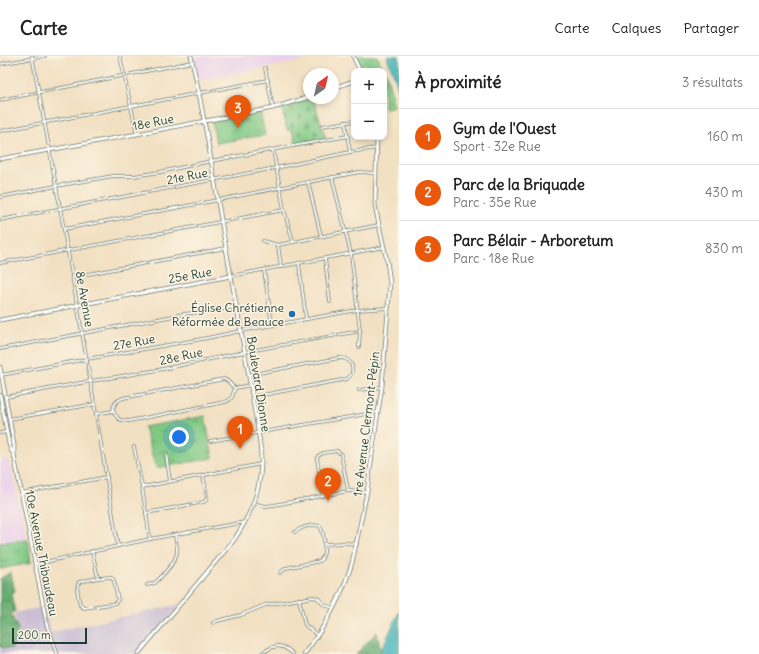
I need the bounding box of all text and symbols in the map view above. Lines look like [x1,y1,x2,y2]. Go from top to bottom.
text: Carte [20,16,67,40]
text: Carte [555,19,589,37]
text: Calques [611,19,661,37]
text: Partager [683,19,739,37]
north arrow [303,68,339,104]
map controls [351,68,387,140]
button: + [351,68,387,104]
text: À proximité [415,71,501,93]
text: 3 résultats [682,74,743,91]
pin: 3 [225,95,251,128]
button: − [351,104,387,140]
street label: 18e Rue [131,111,175,133]
text: Gym de l'Ouest [453,119,556,138]
text: 1 [425,128,431,145]
text: 160 m [707,128,743,145]
text: Sport · 32e Rue [453,138,541,155]
street label: 21e Rue [165,165,209,187]
text: Parc de la Briquade [453,175,585,194]
text: 2 [424,184,432,201]
text: 430 m [705,184,743,201]
text: Parc · 35e Rue [453,194,537,211]
text: Parc Bélair - Arboretum [453,231,613,250]
text: 3 [424,240,432,257]
text: 830 m [705,240,743,257]
text: Parc · 18e Rue [453,250,534,267]
street label: 25e Rue [167,264,213,286]
street label: 8e Avenue [73,270,97,328]
place label: Église Chrétienne Réformée de Beauce [172,300,284,329]
marker: Église Chrétienne Réformée de Beauce [287,309,297,319]
street label: 27e Rue [112,331,156,353]
street label: Boulevard Dionne [244,335,274,433]
street label: 28e Rue [158,344,204,368]
street label: 1re Avenue Clermont-Pépin [350,350,382,498]
pin: 1 [227,416,253,449]
your location [169,427,189,447]
pin: 2 [315,468,341,501]
street label: 10e Avenue Thibaudeau [22,488,62,618]
scale bar [12,626,87,645]
text: 200 m [18,628,51,642]

